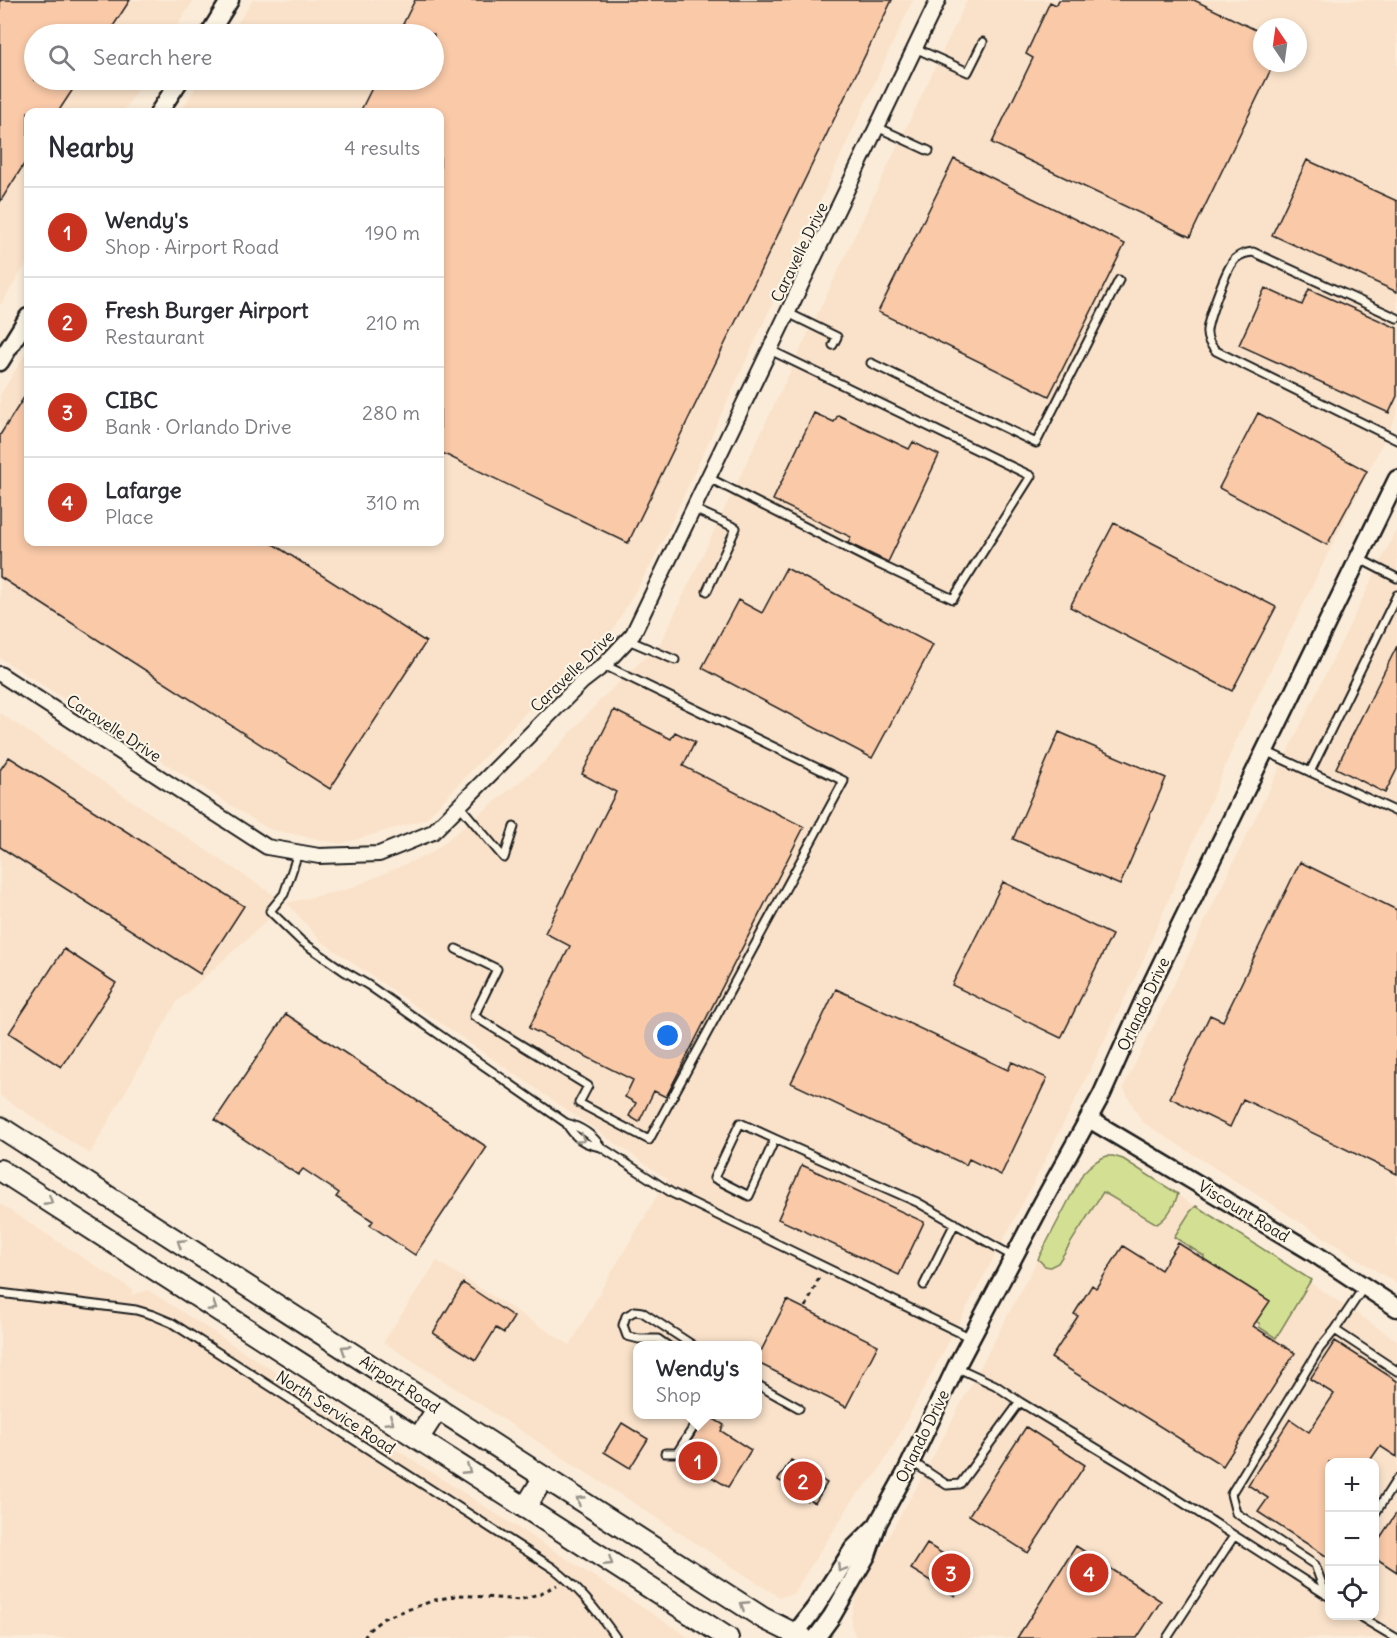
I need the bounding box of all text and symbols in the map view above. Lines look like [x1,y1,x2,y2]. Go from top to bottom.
north arrow [1253,18,1307,72]
search box [24,24,444,90]
icon: search [45,41,78,74]
text: Search here [93,43,212,71]
text: Nearby [48,131,134,164]
text: 4 results [344,135,420,160]
street label: Caravelle Drive [766,199,832,305]
text: Wendy's [105,206,188,234]
text: 1 [64,220,71,245]
text: 190 m [365,220,420,245]
text: Shop · Airport Road [105,234,279,259]
text: Fresh Burger Airport [105,296,308,324]
text: 2 [62,310,73,335]
text: 210 m [366,310,420,335]
text: Restaurant [105,324,204,349]
text: CIBC [105,386,158,414]
text: 3 [62,400,73,425]
text: 280 m [362,400,420,425]
text: Bank · Orlando Drive [105,414,291,439]
text: Lafarge [105,476,182,504]
text: 4 [62,490,73,515]
text: 310 m [365,490,420,515]
text: Place [105,504,153,529]
street label: Caravelle Drive [526,626,618,716]
street label: Caravelle Drive [63,690,165,766]
street label: Orlando Drive [1113,954,1173,1054]
your location [653,1021,682,1050]
one-way arrow [574,1132,585,1143]
street label: Viscount Road [1195,1176,1293,1246]
one-way arrow [43,1194,53,1206]
one-way arrow [177,1240,188,1251]
one-way arrow [207,1299,217,1311]
popup [633,1341,762,1419]
one-way arrow [341,1345,352,1356]
street label: Airport Road [356,1351,444,1417]
text: Wendy's [656,1354,739,1382]
street label: North Service Road [273,1366,399,1458]
text: Shop [656,1382,701,1407]
street label: Orlando Drive [891,1386,953,1486]
one-way arrow [384,1413,395,1424]
pin: 1 [678,1438,718,1484]
pin: 2 [784,1458,822,1504]
map controls [1325,1458,1379,1620]
button: + [1325,1458,1379,1512]
one-way arrow [461,1463,472,1474]
one-way arrow [576,1496,587,1507]
button: − [1325,1512,1379,1566]
pin: 3 [932,1550,970,1596]
pin: 4 [1070,1550,1108,1596]
one-way arrow [603,1555,614,1566]
one-way arrow [837,1562,849,1572]
button: locate [1325,1566,1379,1620]
one-way arrow [740,1601,750,1613]

